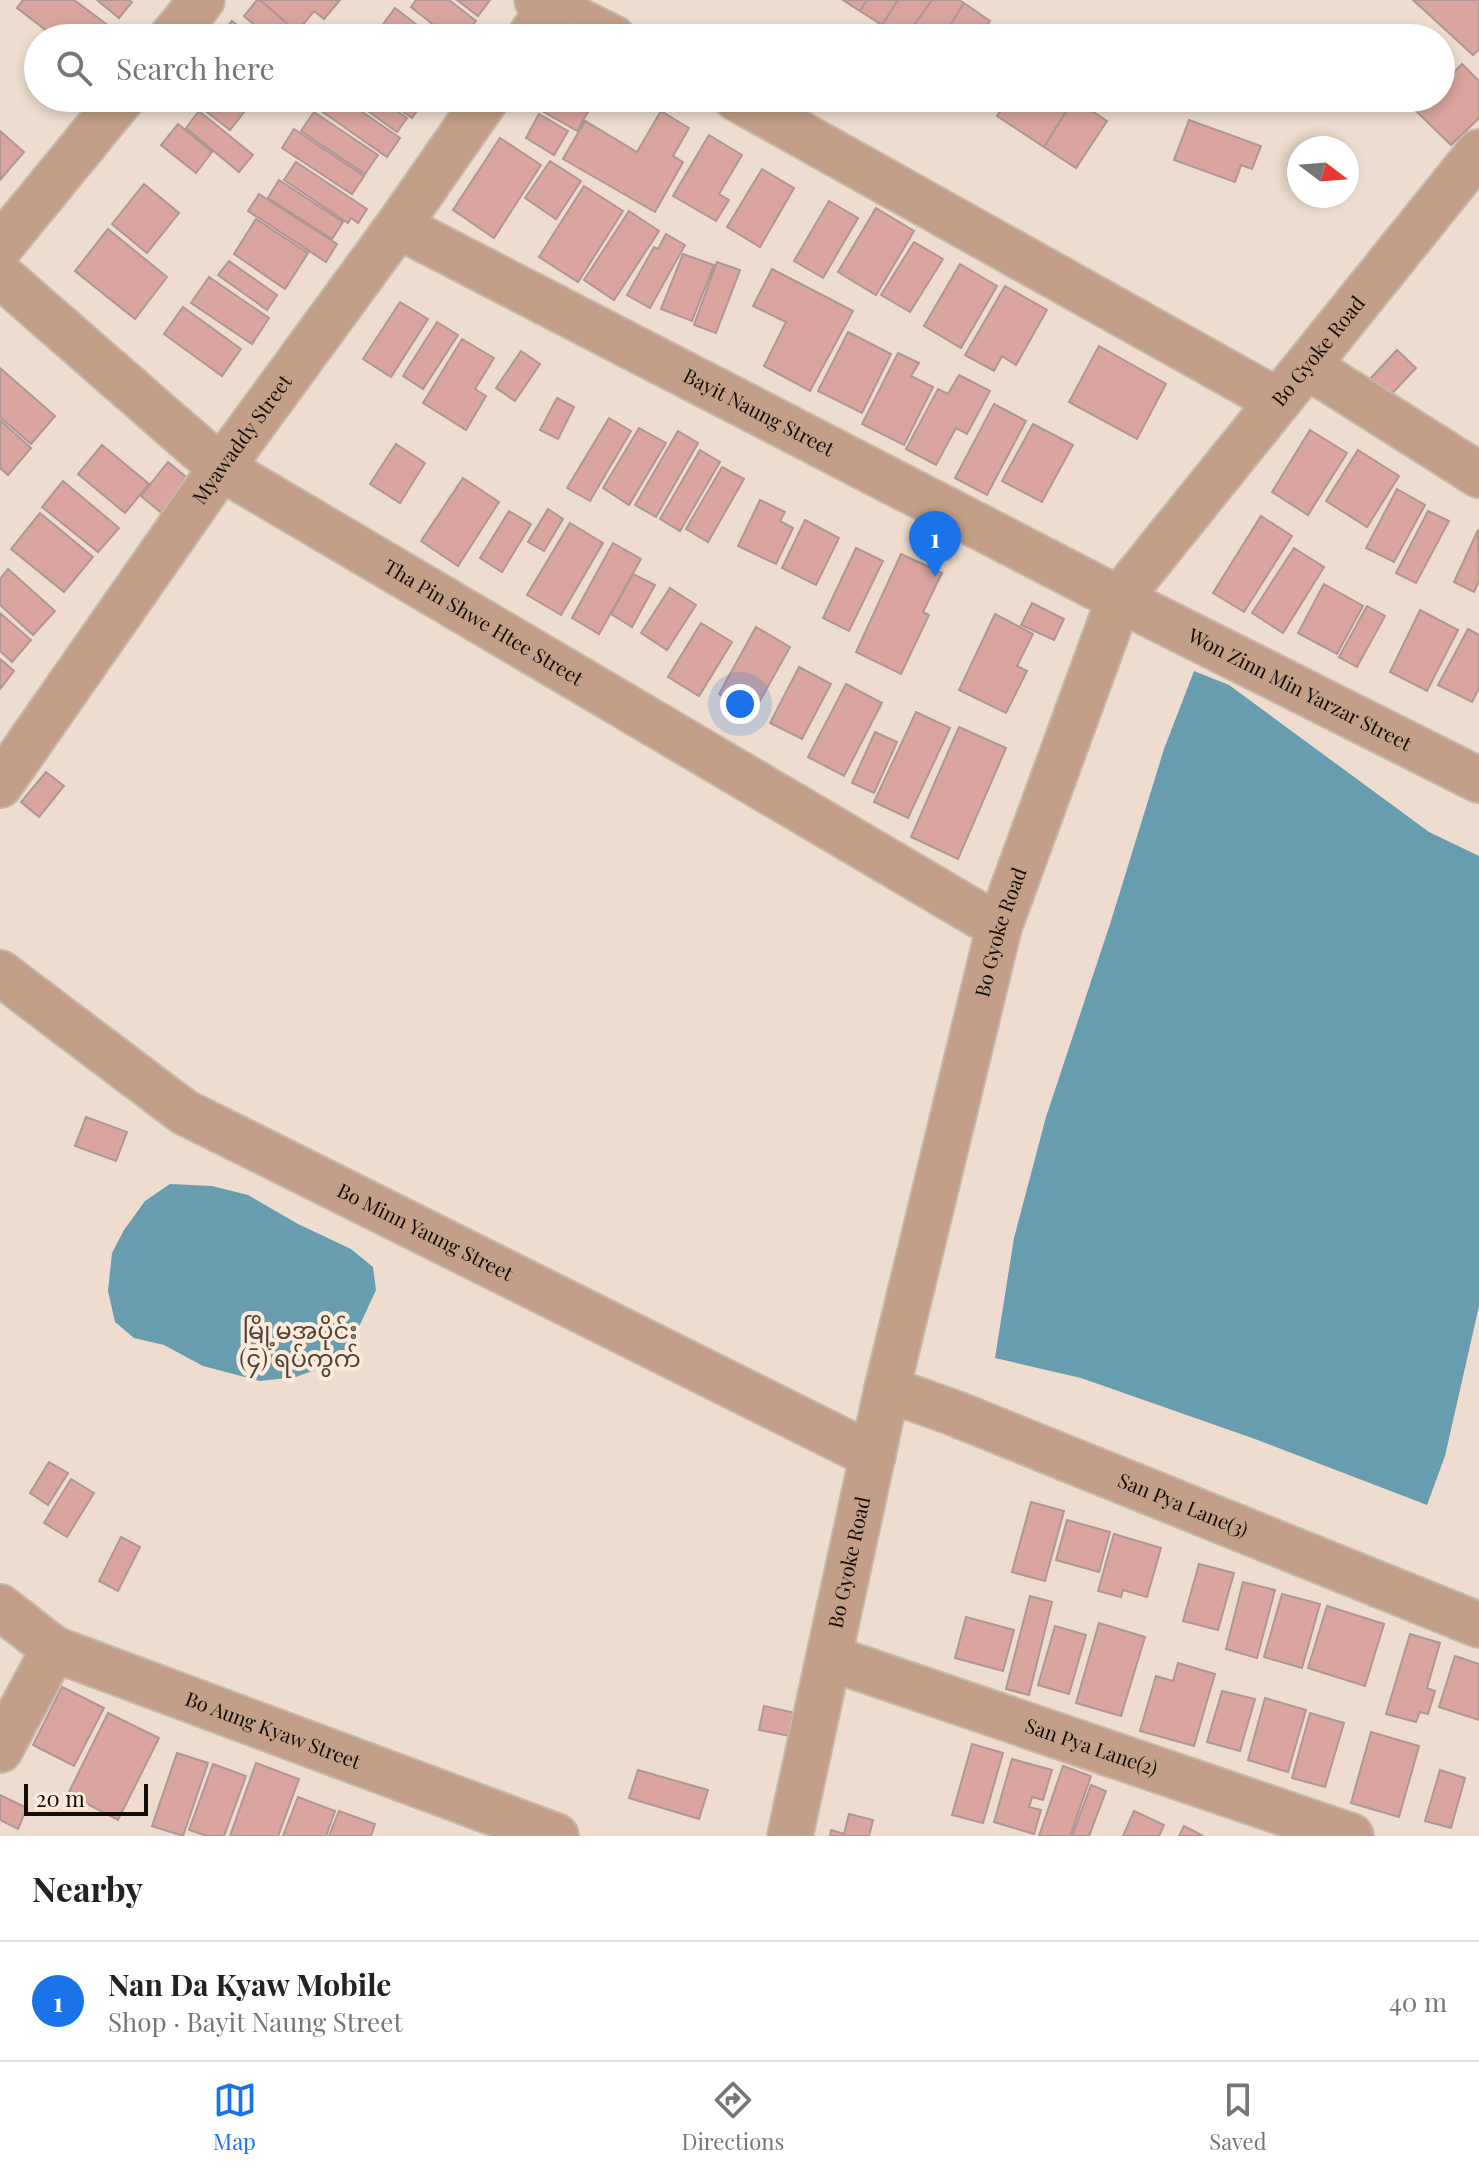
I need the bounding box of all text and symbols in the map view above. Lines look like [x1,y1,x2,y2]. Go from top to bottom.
search box [24,24,1455,112]
icon: search [52,46,96,90]
text: Search here [116,48,275,88]
north arrow [1287,136,1359,208]
street label: Bo Gyoke Road [1265,289,1370,411]
street label: Bayit Naung Street [679,361,840,462]
street label: Myawaddy Street [185,368,298,509]
pin: 1 [909,511,961,577]
street label: Tha Pin Shwe Htee Street [379,552,590,691]
street label: Won Zinn Min Yarzar Street [1183,621,1418,756]
your location [720,684,760,724]
street label: Bo Gyoke Road [967,863,1032,1000]
street label: Bo Minn Yaung Street [333,1176,519,1287]
district label: မြို့မအပိုင်း (၄) ရပ်ကွက် [239,1313,361,1378]
street label: San Pya Lane(3) [1114,1466,1253,1542]
street label: Bo Gyoke Road [820,1493,875,1630]
street label: Bo Aung Kyaw Street [182,1684,366,1774]
street label: San Pya Lane(2) [1022,1711,1161,1781]
scale bar [24,1780,148,1816]
text: 20 m [36,1783,85,1813]
text: Nearby [32,1865,143,1911]
text: Nan Da Kyaw Mobile [108,1964,391,2004]
text: 1 [53,1984,63,2019]
text: 40 m [1389,1984,1447,2019]
text: Shop · Bayit Naung Street [108,2004,403,2039]
tab: Map [213,2078,257,2156]
tab: Directions [682,2078,784,2156]
tab: Saved [1209,2078,1267,2156]

